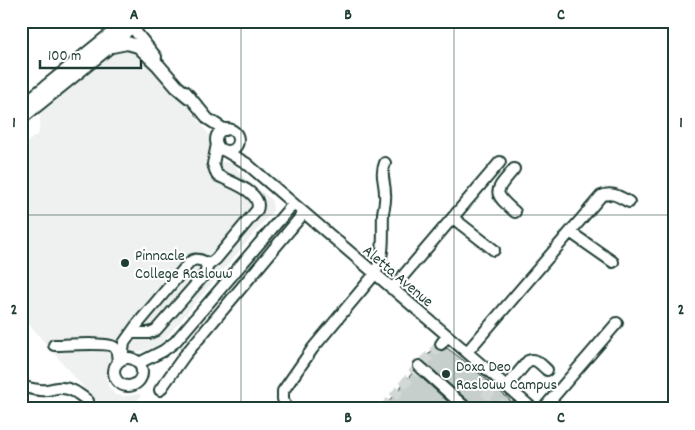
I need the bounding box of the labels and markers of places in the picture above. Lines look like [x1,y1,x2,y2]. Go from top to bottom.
place label: Pinnacle College Raslouw [135,245,233,286]
marker: Pinnacle College Raslouw [119,257,131,269]
place label: Doxa Deo Raslouw Campus [456,356,557,397]
marker: Doxa Deo Raslouw Campus [440,368,452,380]

